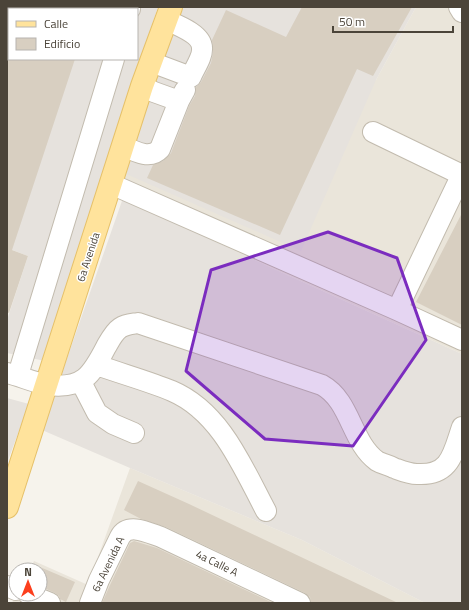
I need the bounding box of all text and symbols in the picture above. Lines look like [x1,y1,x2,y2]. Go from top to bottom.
legend [8,8,138,60]
scale bar [333,8,453,34]
text: 50 m [339,12,365,31]
text: Calle [44,14,68,33]
text: Edificio [44,34,80,53]
street label: 6a Avenida [73,230,104,284]
street label: 6a Avenida A [88,533,128,594]
street label: 4a Calle A [193,546,241,580]
north arrow [8,562,48,602]
text: N [24,564,32,580]

